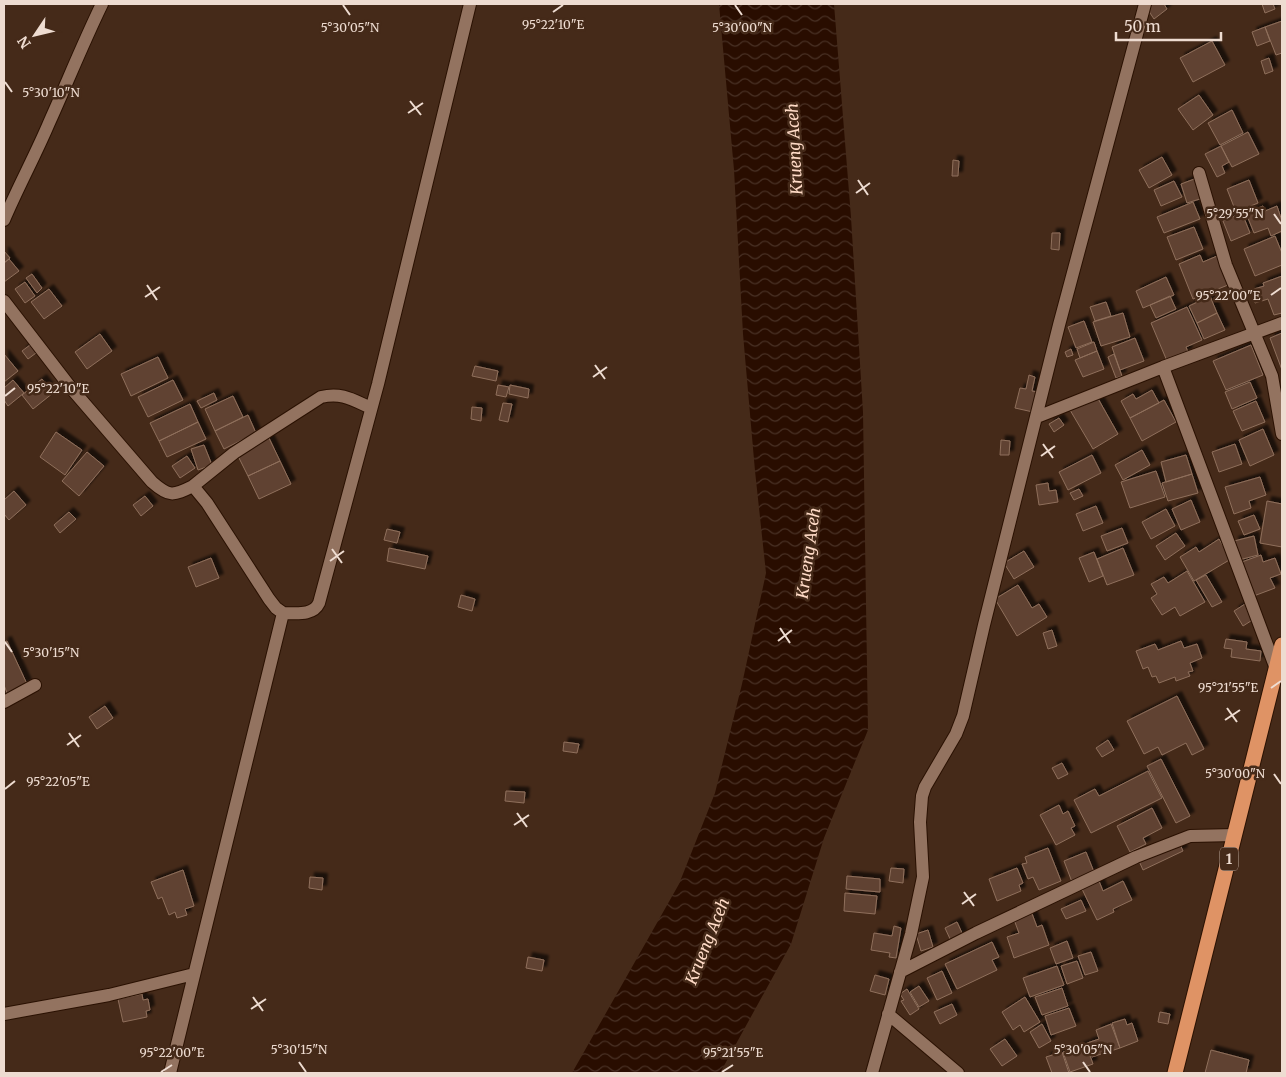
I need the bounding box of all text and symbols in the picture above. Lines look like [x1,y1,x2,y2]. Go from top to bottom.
north arrow [10,10,60,60]
scale bar [1116,10,1221,42]
text: 95°22'10"E [522,17,584,32]
text: 50 m [1124,17,1161,36]
text: 5°30'05"N [321,20,380,35]
text: 5°30'00"N [712,20,773,35]
text: N [14,33,35,52]
text: 5°30'10"N [22,85,80,100]
water label: Krueng Aceh [782,103,806,196]
text: 5°29'55"N [1206,206,1264,221]
text: 95°22'00"E [1196,288,1261,303]
text: 95°22'10"E [27,381,89,396]
water label: Krueng Aceh [792,506,824,601]
text: 5°30'15"N [23,645,80,660]
text: 95°21'55"E [1198,680,1258,695]
text: 5°30'00"N [1205,766,1266,781]
text: 95°22'05"E [26,774,90,789]
road number: 1 [1220,848,1238,871]
water label: Krueng Aceh [680,895,733,988]
text: 5°30'15"N [271,1042,328,1057]
text: 5°30'05"N [1054,1042,1113,1057]
text: 95°22'00"E [140,1045,205,1060]
text: 95°21'55"E [703,1045,763,1060]

